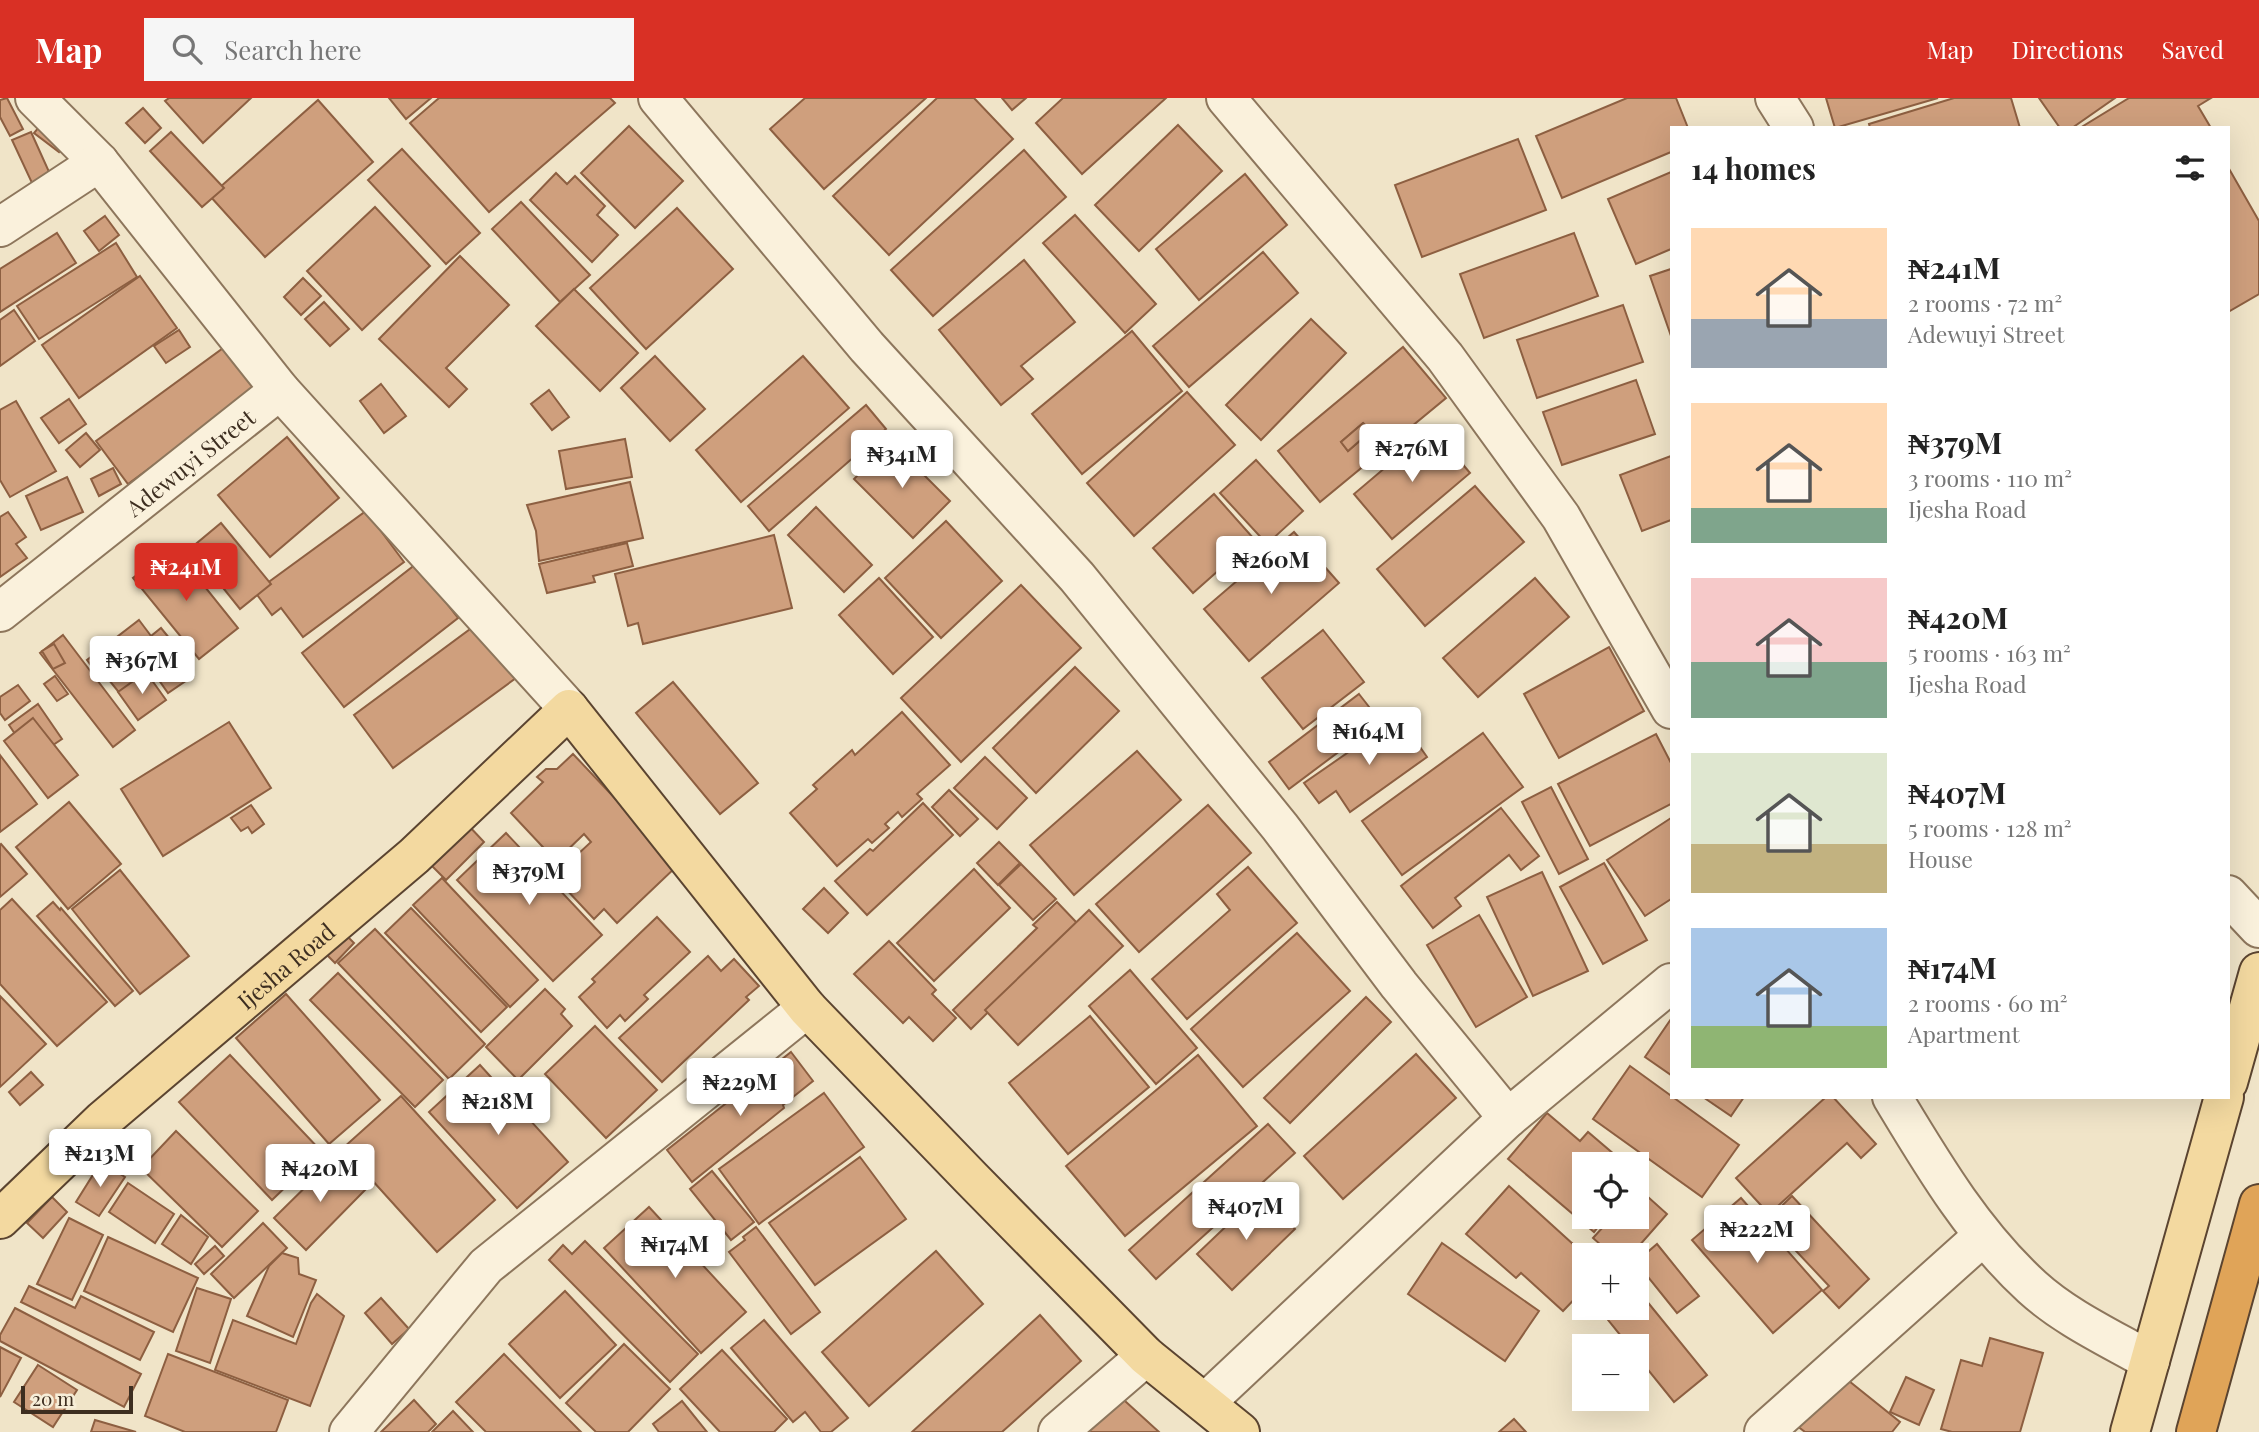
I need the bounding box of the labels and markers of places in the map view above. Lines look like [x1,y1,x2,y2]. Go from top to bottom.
pin: ₦276M [1363,424,1461,484]
pin: ₦341M [853,430,951,490]
pin: ₦260M [1222,536,1320,596]
pin: ₦241M [137,544,235,603]
pin: ₦367M [93,636,191,696]
pin: ₦164M [1320,708,1418,767]
pin: ₦379M [480,848,578,907]
pin: ₦229M [691,1058,789,1118]
pin: ₦218M [449,1077,547,1137]
pin: ₦213M [51,1130,149,1189]
pin: ₦420M [271,1144,369,1204]
pin: ₦407M [1197,1182,1295,1242]
pin: ₦222M [1708,1206,1806,1265]
pin: ₦174M [626,1220,724,1280]

